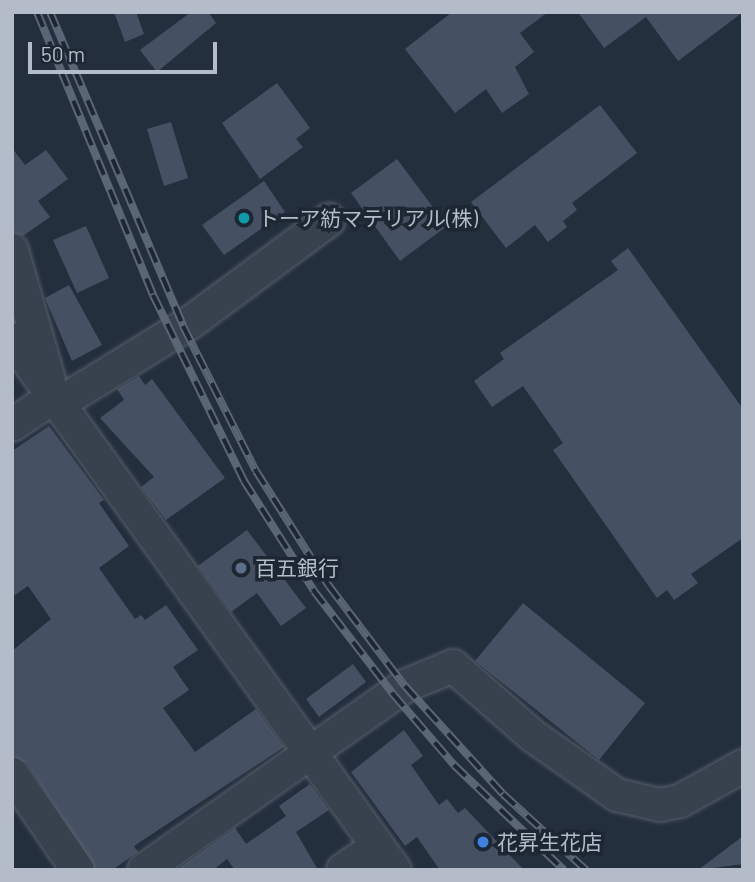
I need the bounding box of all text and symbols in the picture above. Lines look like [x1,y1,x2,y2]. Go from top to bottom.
scale bar [32,28,220,72]
text: 50 m [41,41,85,66]
place label: トーア紡マテリアル(株) [258,205,479,231]
marker: トーア紡マテリアル(株) [236,210,252,226]
place label: 百五銀行 [255,555,339,581]
marker: 百五銀行 [233,560,249,576]
place label: 花昇生花店 [497,829,602,855]
marker: 花昇生花店 [475,834,491,850]

